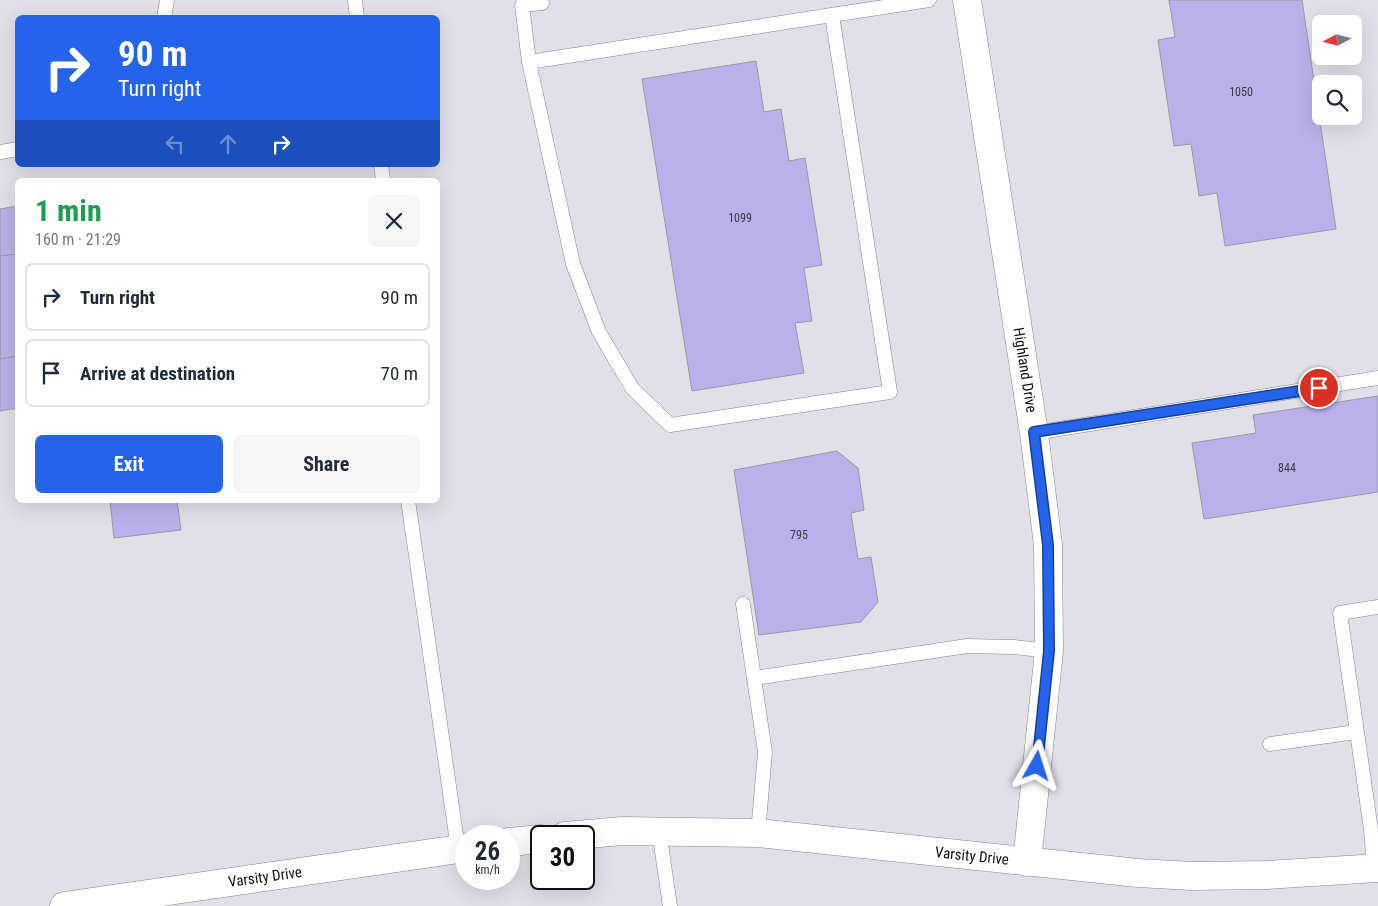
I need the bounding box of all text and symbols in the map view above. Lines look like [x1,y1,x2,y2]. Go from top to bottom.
north arrow [1312,15,1362,65]
map controls [1312,15,1362,125]
text: 90 m [118,34,187,75]
icon: right [35,35,100,100]
button: search [1312,75,1362,125]
text: Turn right [118,76,201,101]
house number: 1050 [1229,85,1253,99]
icon: left [161,130,189,158]
icon: ahead [214,130,242,158]
icon: right [267,130,295,158]
text: 1 min [35,193,102,228]
button: close [368,195,420,247]
house number: 1099 [728,211,752,225]
text: 160 m · 21:29 [35,230,121,249]
icon: right [37,283,65,311]
text: Turn right [80,286,155,309]
text: 90 m [381,286,418,309]
street label: Highland Drive [1009,326,1041,414]
icon: arrive [37,359,65,387]
text: Arrive at destination [80,362,235,385]
text: 70 m [381,362,418,385]
pin [1298,367,1340,409]
icon: arrive [1305,374,1333,402]
button: Exit [35,435,223,493]
button: Share [233,435,420,493]
house number: 844 [1278,461,1296,475]
house number: 795 [790,528,808,542]
position arrow [1010,739,1062,791]
speed limit sign: 30 [530,825,595,890]
text: 26 [475,837,500,866]
street label: Varsity Drive [934,843,1010,869]
street label: Varsity Drive [227,863,303,891]
text: km/h [475,863,500,877]

